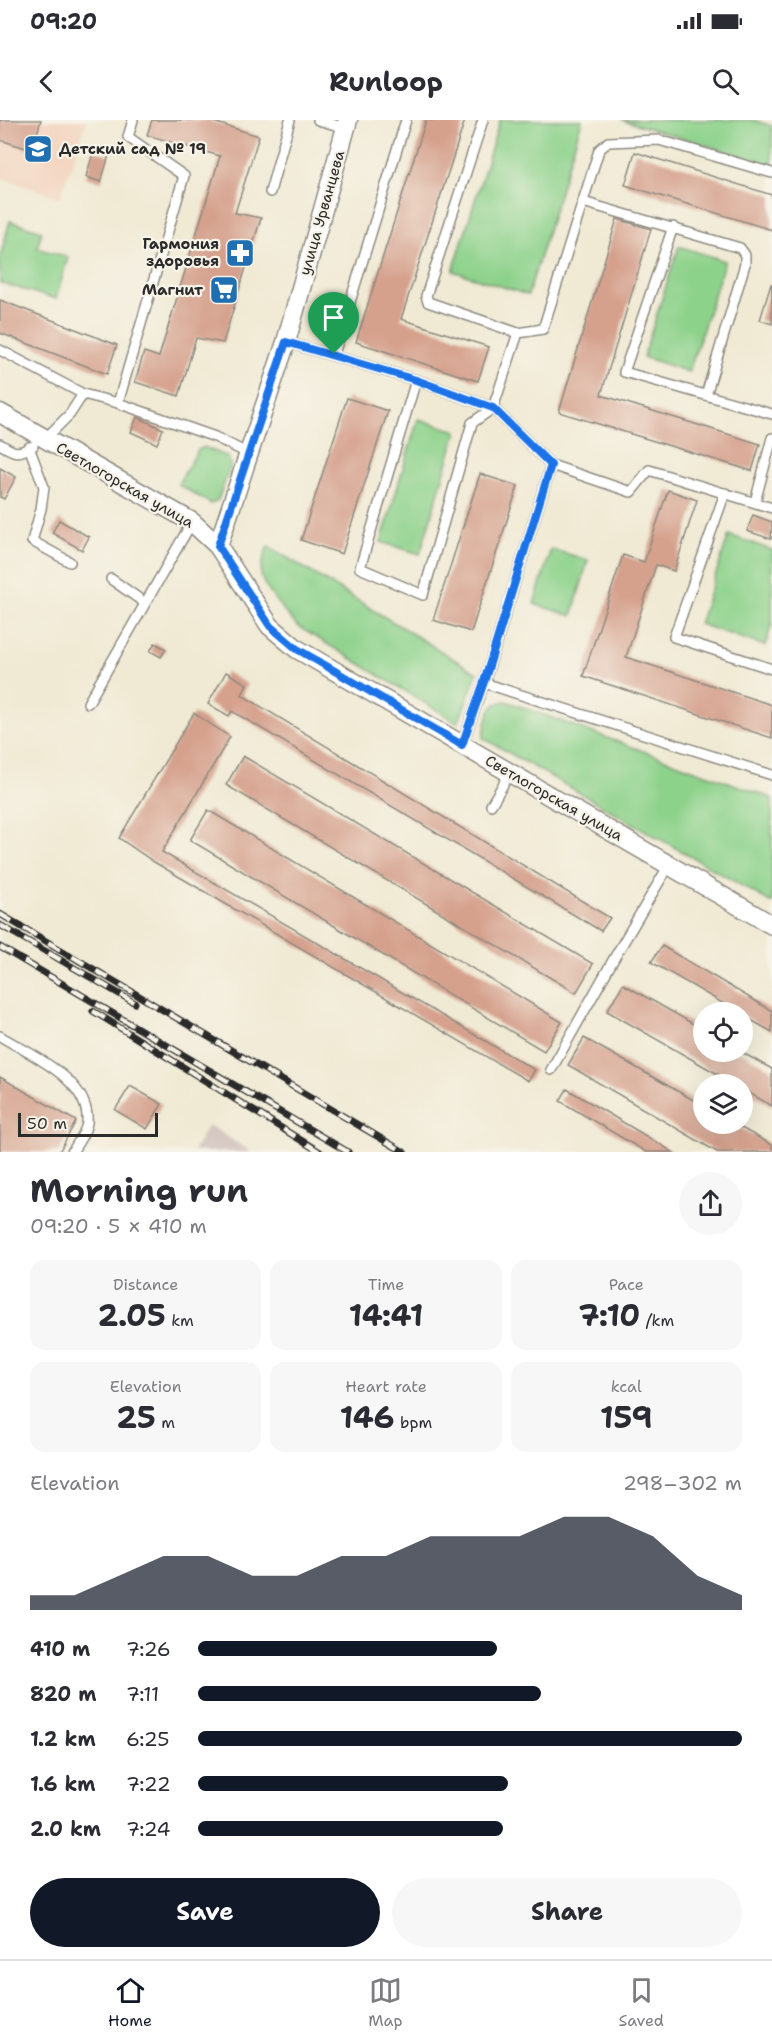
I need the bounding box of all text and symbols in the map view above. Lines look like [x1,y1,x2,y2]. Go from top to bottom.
text: 09:20 [30,7,97,36]
text: Runloop [329,63,443,100]
icon: back [30,65,63,98]
icon: search [709,65,742,98]
school or university icon: Детский сад № 19 [22,133,54,165]
place label: Детский сад № 19 [59,139,206,159]
street label: улица Урванцева [295,148,350,278]
place label: Гармония здоровья [142,234,219,271]
pharmacy icon: Гармония здоровья [224,237,256,269]
supermarket icon: Магнит [208,274,240,306]
place label: Магнит [142,280,203,300]
pin [308,292,359,354]
icon: arrive [317,301,350,334]
street label: Светлогорская улица [53,437,198,533]
street label: Светлогорская улица [482,750,627,846]
map controls [693,1002,753,1134]
button: locate [693,1002,753,1062]
button: layers [693,1074,753,1134]
scale bar [18,1110,158,1138]
text: 50 m [27,1113,67,1134]
text: Morning run [30,1168,248,1213]
button: share [679,1172,742,1235]
text: 09:20 · 5 × 410 m [30,1213,207,1239]
text: Distance [113,1274,178,1295]
text: Time [368,1274,404,1295]
text: Pace [609,1274,644,1295]
text: 2.05 [98,1295,166,1336]
text: 14:41 [349,1295,423,1336]
text: 7:10 [578,1295,640,1336]
text: km [166,1310,194,1331]
text: /km [640,1310,674,1331]
text: Elevation [110,1376,181,1397]
text: Heart rate [345,1376,427,1397]
text: kcal [611,1376,642,1397]
text: 25 [116,1397,156,1438]
text: 146 [340,1397,395,1438]
text: 159 [600,1397,653,1438]
text: m [156,1412,175,1433]
text: bpm [395,1412,432,1433]
text: Elevation [30,1470,120,1496]
text: 298–302 m [623,1470,742,1496]
text: 410 m [30,1636,90,1662]
text: 7:26 [126,1636,171,1662]
text: 820 m [30,1681,96,1707]
text: 7:11 [126,1681,159,1707]
text: 1.2 km [30,1726,96,1752]
text: 6:25 [126,1726,170,1752]
text: 1.6 km [30,1771,96,1797]
text: 7:22 [126,1771,171,1797]
text: 2.0 km [30,1816,101,1842]
text: 7:24 [126,1816,170,1842]
button: Save [30,1878,380,1947]
button: Share [392,1878,742,1947]
tab: Home [108,1974,152,2031]
tab: Map [368,1974,402,2031]
tab: Saved [619,1974,664,2031]

